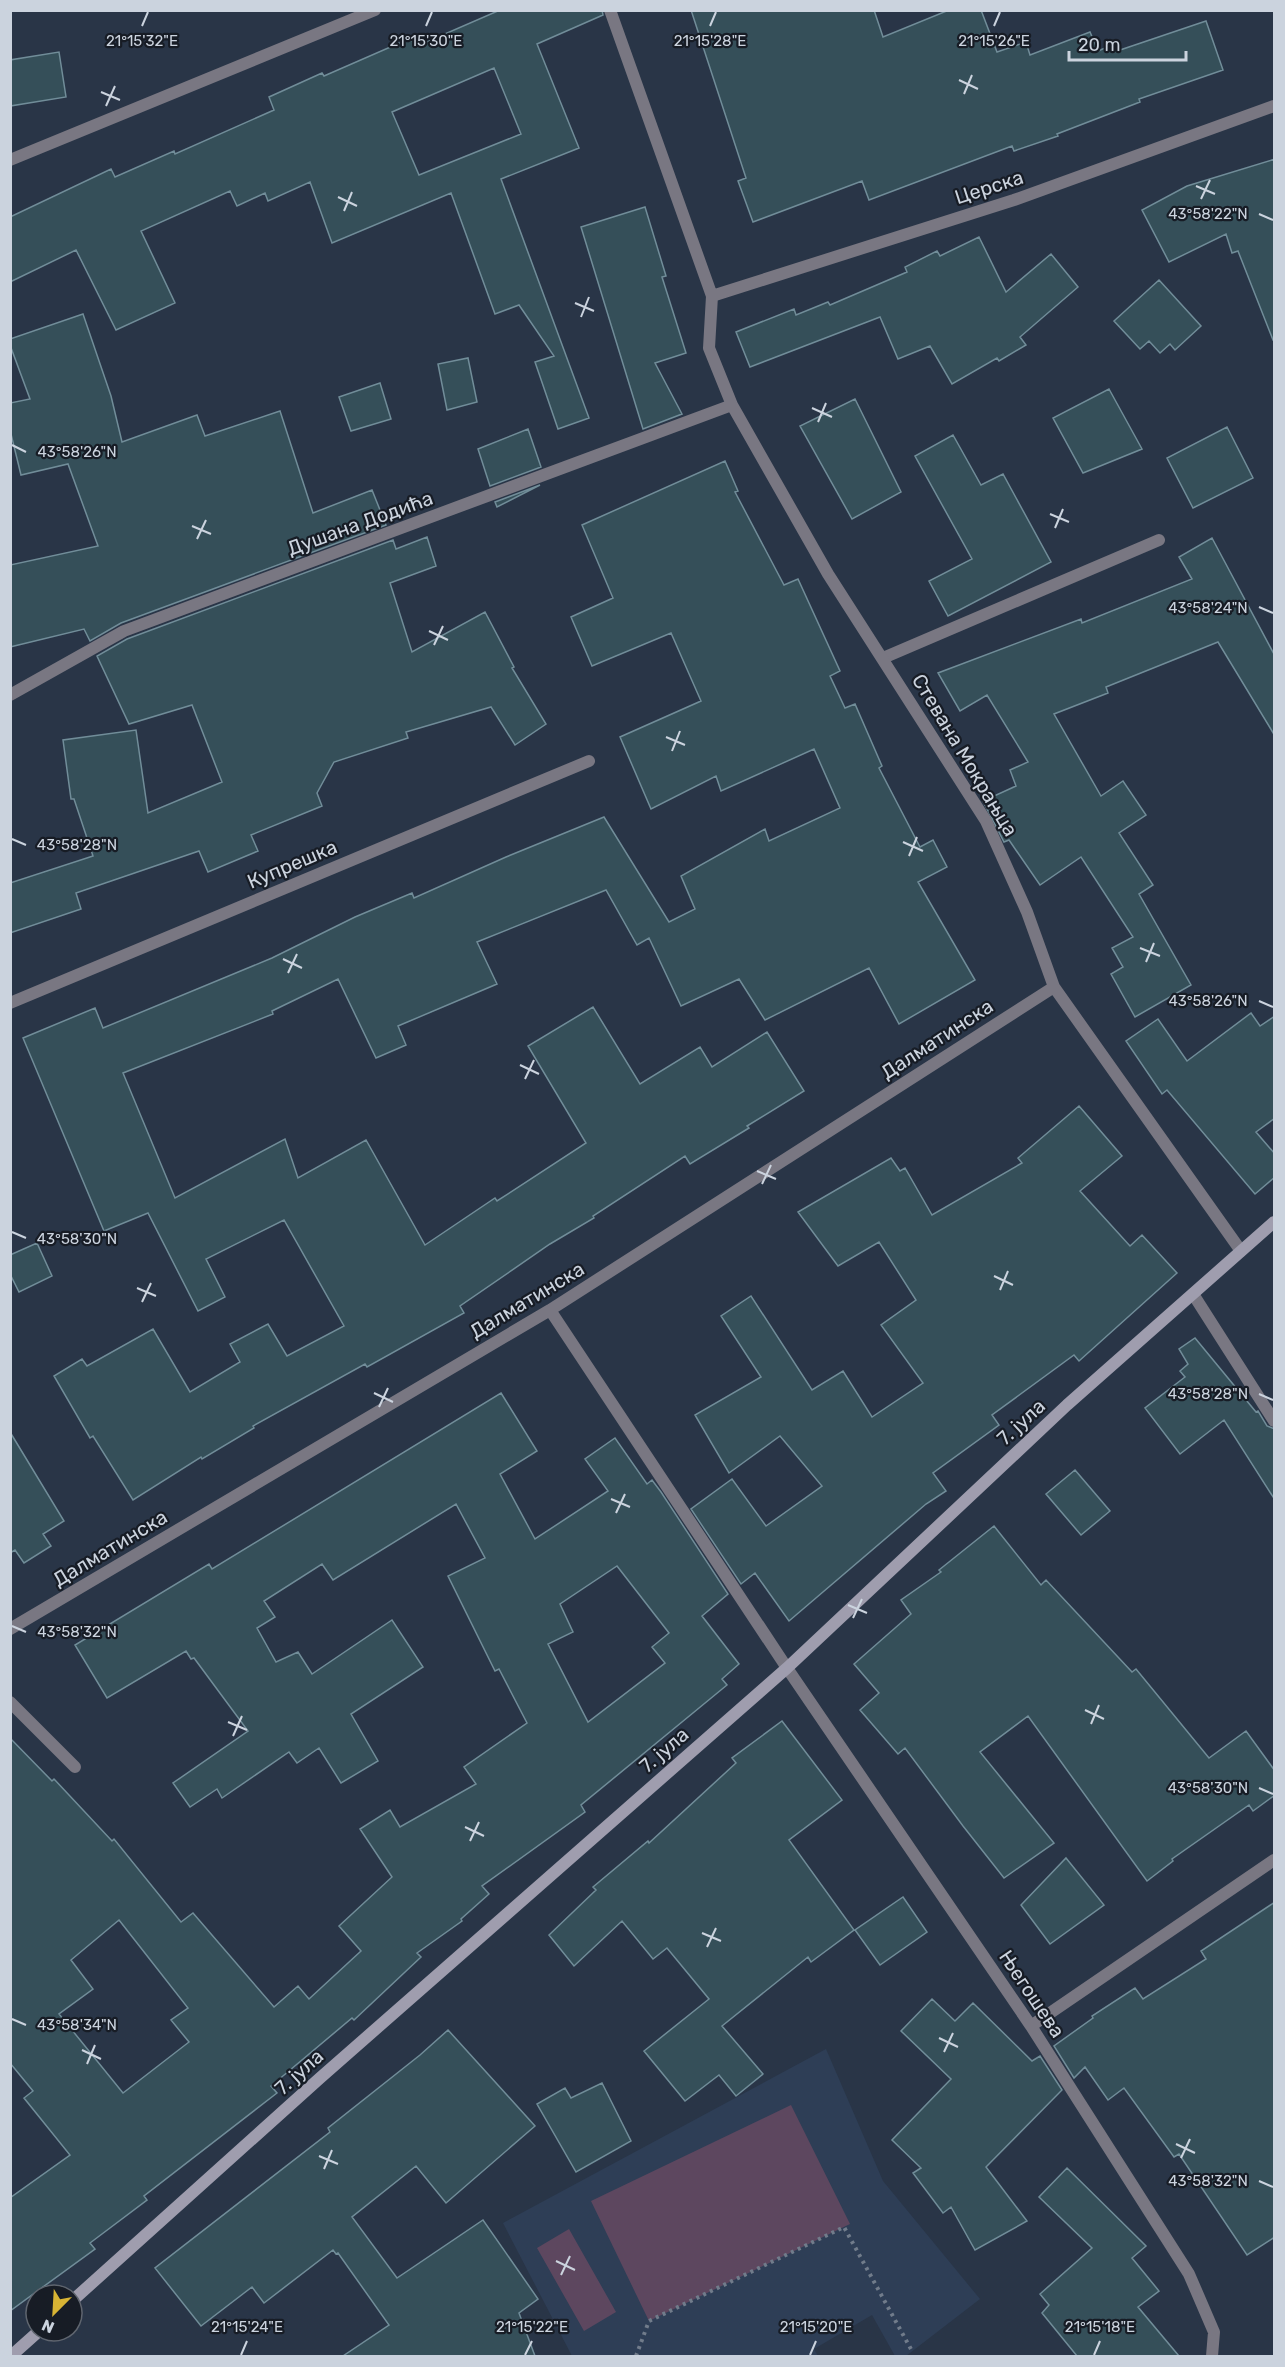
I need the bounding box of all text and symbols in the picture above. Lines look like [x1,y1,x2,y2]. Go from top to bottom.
scale bar [1069,24,1186,62]
text: 21°15'32"E [106,32,178,50]
text: 21°15'30"E [390,32,462,50]
text: 21°15'28"E [674,32,746,50]
text: 21°15'26"E [958,32,1030,50]
text: 20 m [1078,34,1120,56]
street label: Церска [952,165,1026,209]
text: 43°58'22"N [1168,205,1248,223]
text: 43°58'26"N [37,443,117,461]
street label: Душана Додића [284,486,436,560]
text: 43°58'24"N [1168,599,1248,617]
street label: Стевана Мокрањца [907,669,1023,841]
street label: Купрешка [243,834,341,894]
text: 43°58'28"N [37,836,117,854]
text: 43°58'26"N [1168,992,1248,1010]
street label: Далматинска [876,994,998,1084]
text: 43°58'30"N [37,1230,117,1248]
street label: Далматинска [466,1257,588,1343]
text: 43°58'28"N [1168,1385,1248,1403]
street label: 7. јула [992,1394,1050,1450]
street label: Далматинска [49,1505,171,1591]
text: 43°58'32"N [37,1623,117,1641]
street label: 7. јула [635,1722,693,1778]
text: 43°58'30"N [1168,1779,1248,1797]
street label: Његошева [994,1946,1070,2042]
text: 43°58'34"N [37,2016,117,2034]
street label: 7. јула [270,2044,328,2100]
text: 43°58'32"N [1168,2172,1248,2190]
north arrow [24,2283,84,2343]
text: N [39,2315,57,2337]
text: 21°15'24"E [211,2318,283,2336]
text: 21°15'22"E [496,2318,568,2336]
text: 21°15'20"E [780,2318,852,2336]
text: 21°15'18"E [1065,2318,1135,2336]

